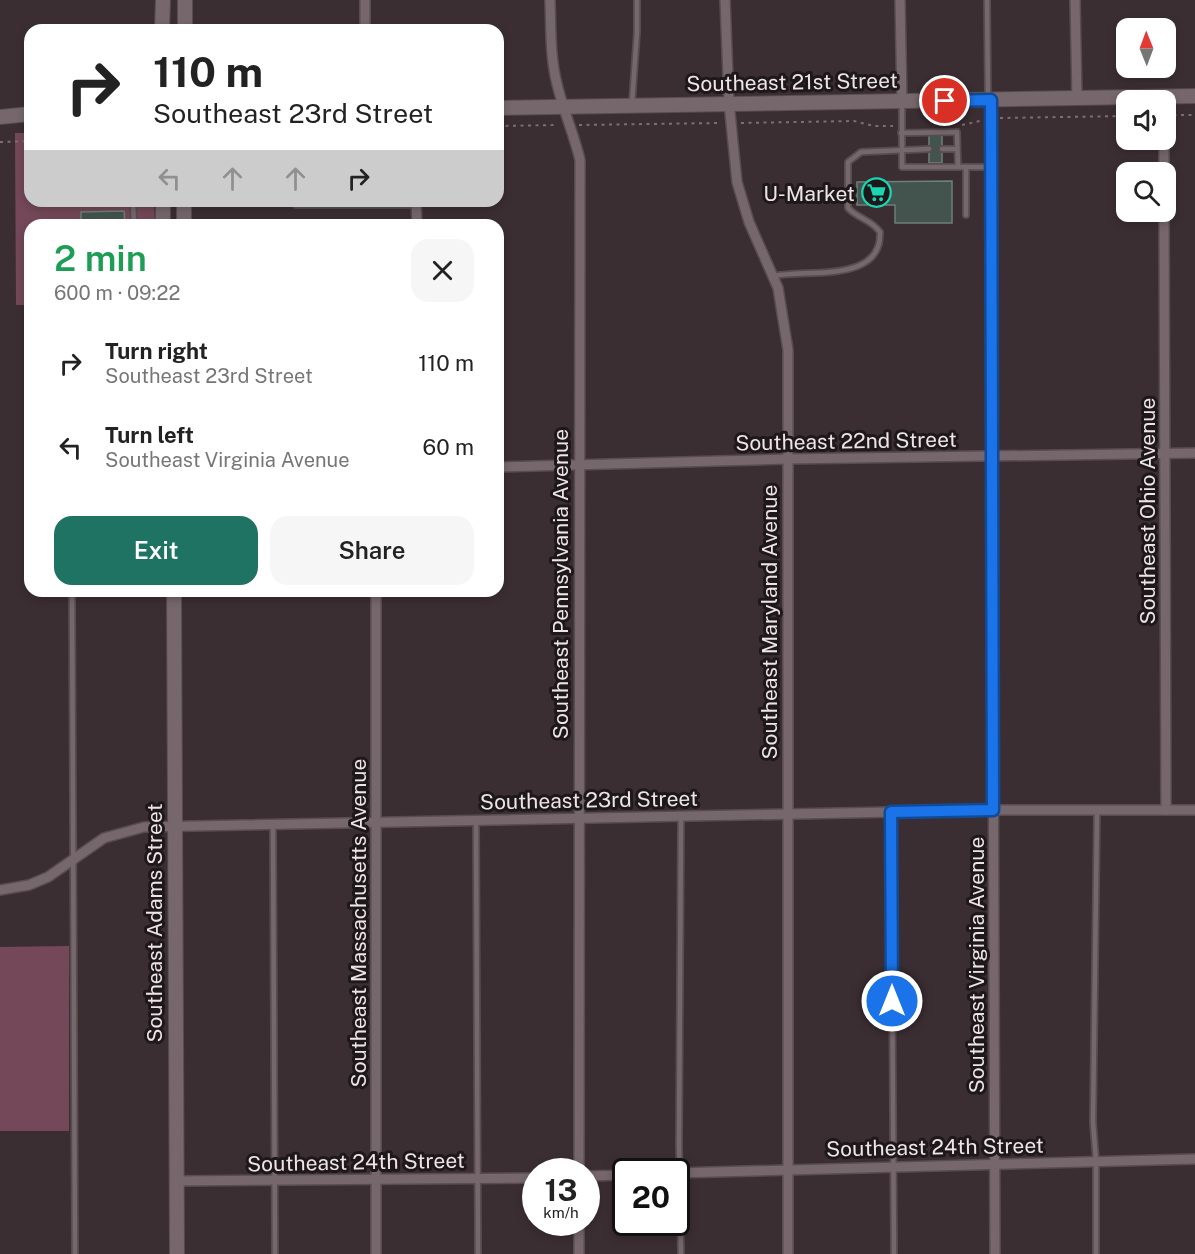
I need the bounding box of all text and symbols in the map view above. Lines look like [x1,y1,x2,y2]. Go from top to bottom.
north arrow [1116,18,1176,78]
map controls [1116,18,1176,222]
text: 110 m [153,47,263,96]
icon: right [54,48,132,126]
street label: Southeast 21st Street [686,68,898,96]
pin [919,75,970,126]
icon: arrive [928,84,961,117]
button: sound [1116,90,1176,150]
text: Southeast 23rd Street [153,97,433,129]
icon: left [153,162,186,195]
icon: ahead [216,162,249,195]
icon: ahead [279,162,312,195]
icon: right [342,162,375,195]
button: search [1116,162,1176,222]
supermarket icon: U-Market [860,177,892,209]
place label: U-Market [763,181,855,206]
text: 2 min [54,237,147,279]
button: close [411,239,474,302]
text: 600 m · 09:22 [54,281,180,305]
text: Turn right [105,338,208,364]
icon: right [54,347,87,380]
text: 110 m [418,350,474,376]
text: Southeast 23rd Street [105,364,313,388]
street label: Southeast Ohio Avenue [1135,398,1160,624]
text: Turn left [105,422,194,448]
street label: Southeast 22nd Street [735,427,957,455]
street label: Southeast Pennsylvania Avenue [548,429,573,739]
icon: left [54,431,87,464]
text: 60 m [423,434,474,460]
text: Southeast Virginia Avenue [105,448,349,472]
street label: Southeast Maryland Avenue [757,485,782,759]
button: Exit [54,516,258,585]
button: Share [270,516,474,585]
street label: Southeast Massachusetts Avenue [346,759,371,1087]
street label: Southeast 23rd Street [480,786,698,814]
street label: Southeast Adams Street [142,803,167,1043]
street label: Southeast Virginia Avenue [964,837,989,1093]
position arrow [860,969,924,1033]
street label: Southeast 24th Street [826,1133,1044,1161]
street label: Southeast 24th Street [247,1148,465,1176]
speed limit sign: 20 [612,1158,690,1236]
text: 13 [545,1172,577,1208]
text: km/h [543,1204,579,1221]

